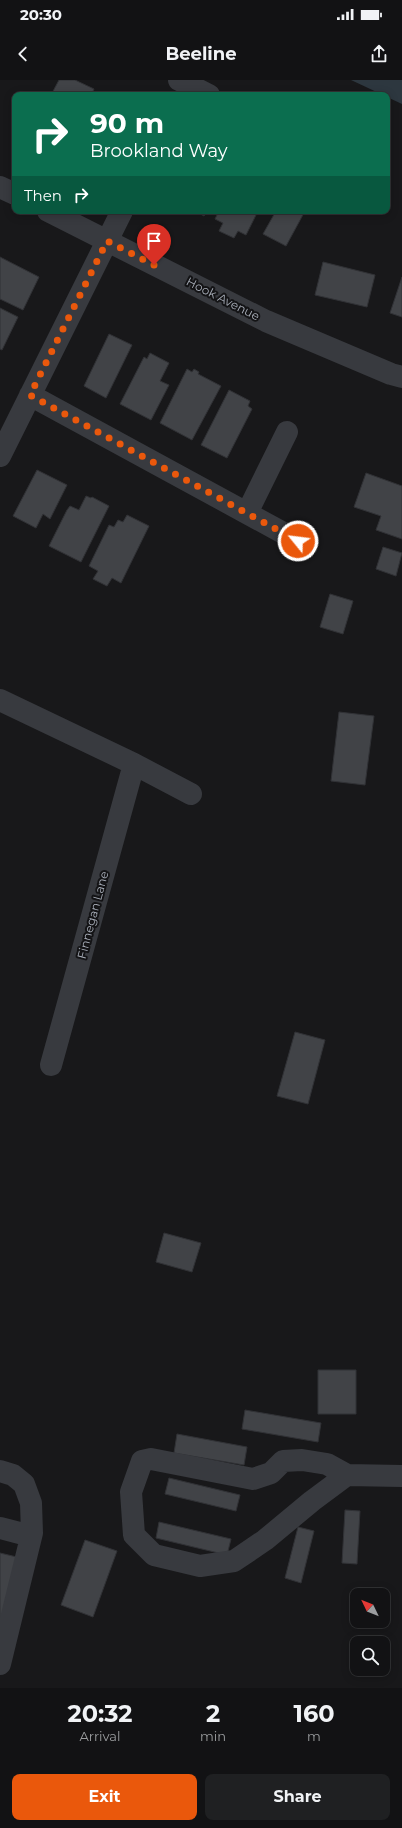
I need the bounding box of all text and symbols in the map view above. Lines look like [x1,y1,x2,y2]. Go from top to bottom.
text: 20:30 [20,5,62,24]
icon: back [12,43,34,65]
text: Beeline [165,43,237,65]
icon: share [368,43,390,65]
text: 90 m [90,106,164,140]
icon: right [24,108,76,160]
text: Brookland Way [90,140,227,162]
icon: right [70,184,92,206]
text: Then [24,186,62,205]
pin [137,224,171,265]
icon: arrive [143,230,165,252]
street label: Hook Avenue [184,274,262,323]
position arrow [277,520,319,562]
street label: Finnegan Lane [74,869,111,960]
north arrow [350,1588,390,1628]
map controls [350,1588,390,1676]
button: search [350,1636,390,1676]
text: 20:32 [67,1699,132,1728]
text: 2 [206,1699,220,1728]
text: 160 [293,1699,334,1728]
text: Arrival [79,1728,120,1744]
text: min [200,1728,226,1744]
text: m [307,1728,321,1744]
button: Exit [12,1774,197,1820]
button: Share [205,1774,390,1820]

